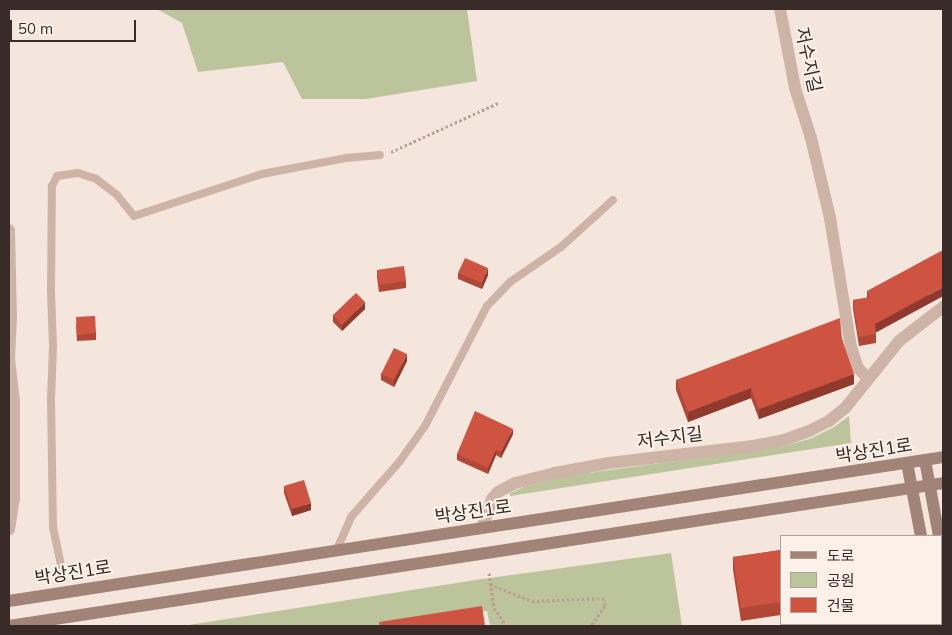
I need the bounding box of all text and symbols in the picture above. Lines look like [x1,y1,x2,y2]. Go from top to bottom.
scale bar [12,10,139,42]
text: 50 m [18,19,53,38]
street label: 저수지길 [791,25,825,95]
street label: 저수지길 [636,423,704,453]
street label: 박상진1로 [834,434,914,468]
street label: 박상진1로 [433,496,513,528]
legend [780,535,942,625]
text: 도로 [827,546,855,565]
street label: 박상진1로 [33,556,113,590]
text: 공원 [827,571,855,590]
text: 건물 [827,596,855,615]

